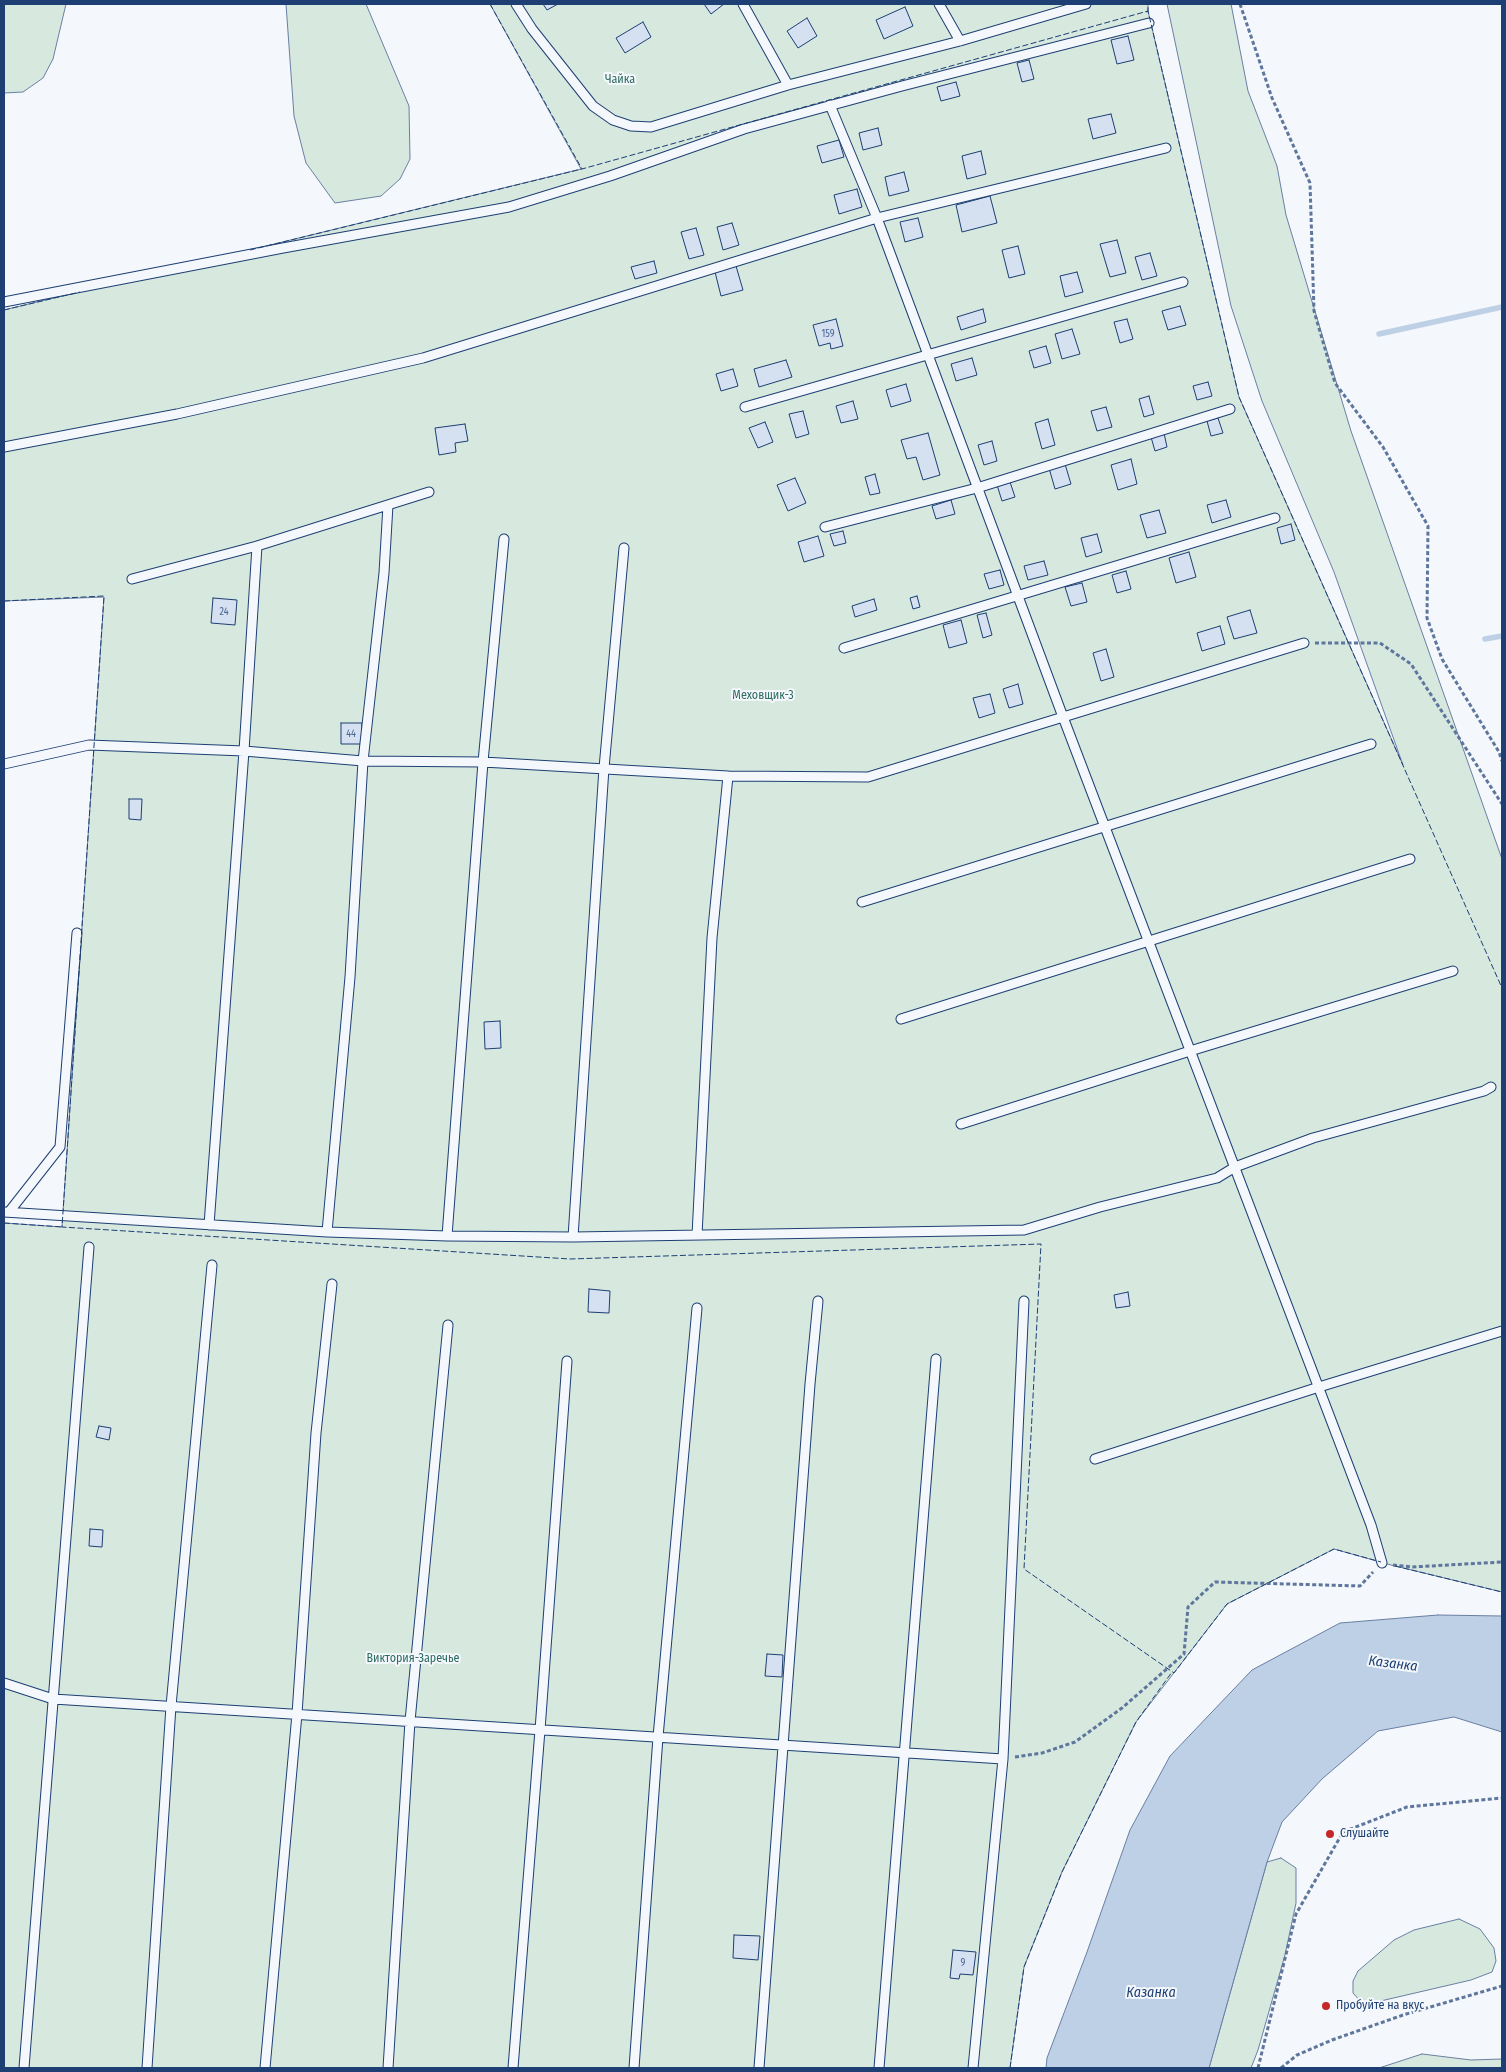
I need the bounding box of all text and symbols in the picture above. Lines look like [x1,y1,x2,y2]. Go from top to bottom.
park label: Чайка [605,73,635,87]
house number: 159 [821,328,835,340]
house number: 24 [219,606,229,618]
park label: Меховщик-3 [732,689,794,703]
house number: 44 [346,728,356,740]
park label: Виктория-Заречье [366,1652,460,1666]
water label: Казанка [1367,1653,1419,1675]
place label: Слушайте [1340,1827,1389,1841]
marker: Слушайте [1324,1828,1336,1840]
house number: 9 [961,1957,965,1969]
water label: Казанка [1126,1985,1176,2001]
place label: Пробуйте на вкус [1336,1999,1424,2013]
marker: Пробуйте на вкус [1320,2000,1332,2012]

